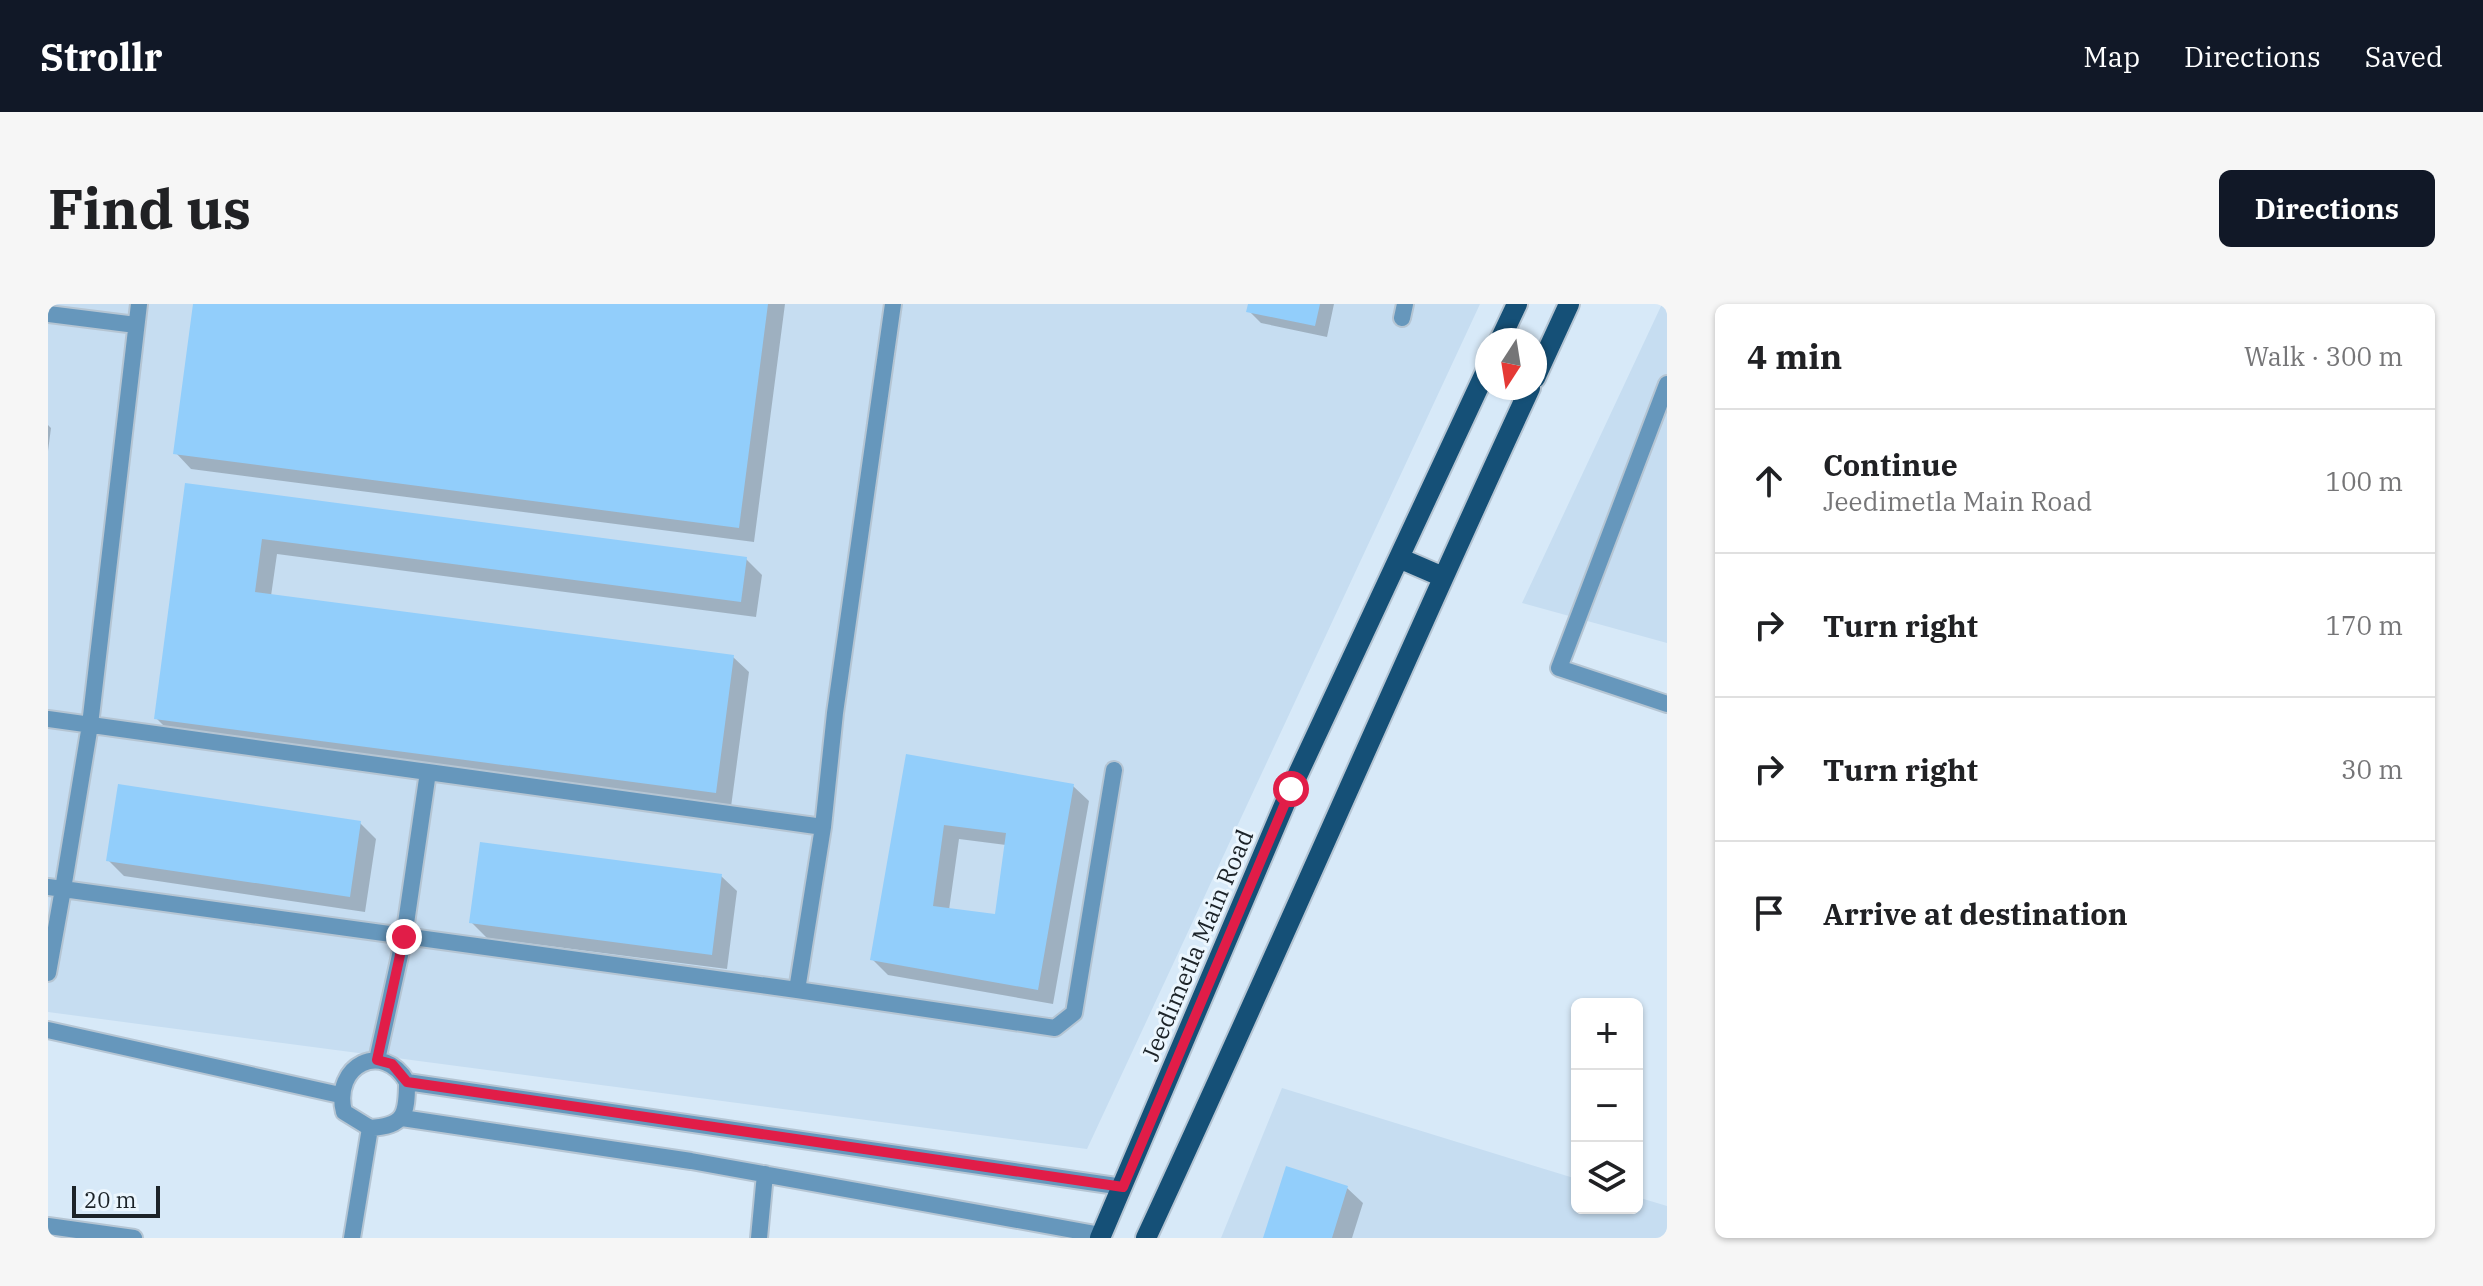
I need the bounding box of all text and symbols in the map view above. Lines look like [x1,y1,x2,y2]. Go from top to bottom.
text: Strollr [40,32,162,81]
text: Map [2083,38,2140,75]
text: Directions [2184,38,2321,75]
text: Saved [2365,38,2443,75]
button: Directions [2219,170,2435,247]
text: Find us [48,172,251,244]
north arrow [1475,328,1547,400]
text: 4 min [1747,334,1842,378]
text: Walk · 300 m [2244,339,2403,373]
text: Continue [1823,445,1958,484]
icon: ahead [1747,459,1791,503]
text: 100 m [2325,464,2403,498]
text: Jeedimetla Main Road [1823,484,2092,518]
icon: right [1747,603,1791,647]
text: Turn right [1823,606,1978,645]
text: 170 m [2325,608,2403,642]
icon: right [1747,747,1791,791]
text: Turn right [1823,750,1978,789]
text: 30 m [2341,752,2403,786]
route start [1273,771,1309,807]
street label: Jeedimetla Main Road [1134,824,1260,1066]
icon: arrive [1747,891,1791,935]
text: Arrive at destination [1823,894,2128,933]
route end [386,919,422,955]
map controls [1571,998,1643,1214]
button: + [1571,998,1643,1070]
button: − [1571,1070,1643,1142]
button: layers [1571,1142,1643,1214]
scale bar [72,1182,160,1218]
text: 20 m [84,1185,136,1214]

